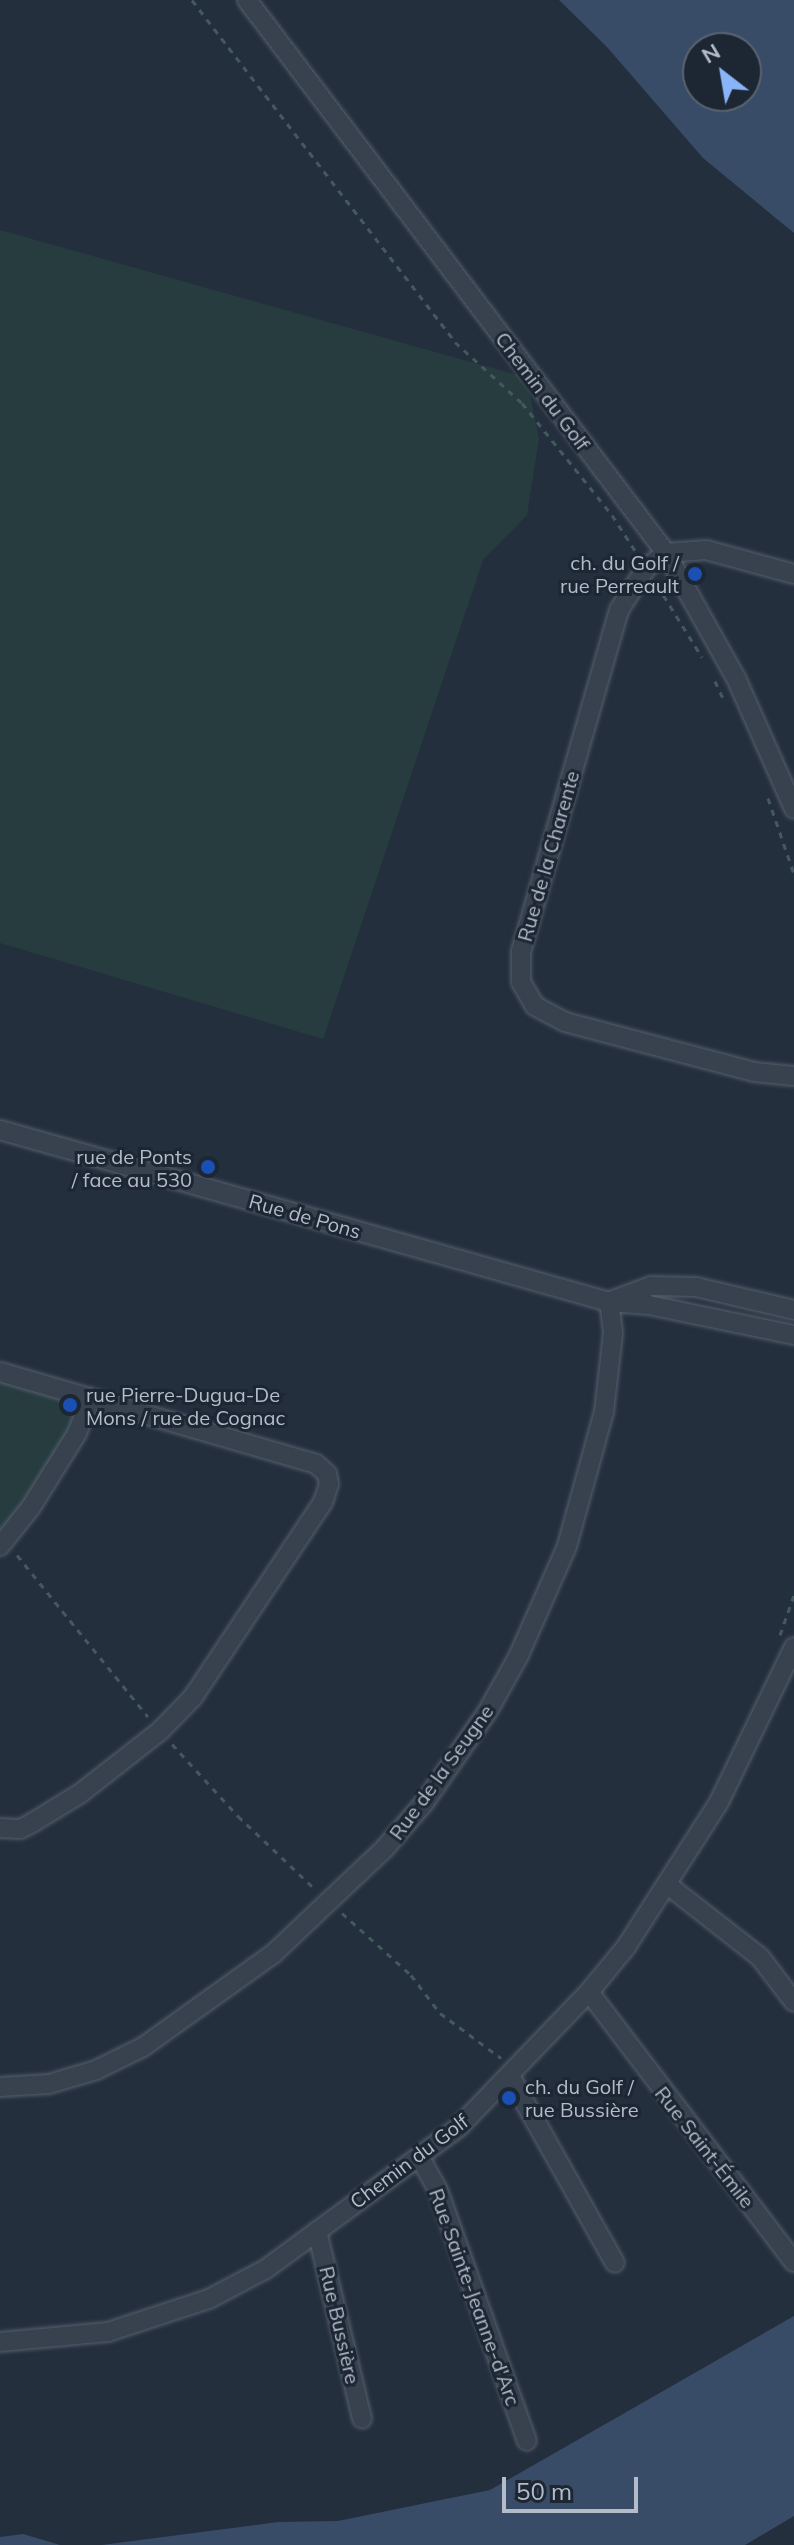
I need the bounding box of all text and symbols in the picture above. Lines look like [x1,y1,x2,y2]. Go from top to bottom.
north arrow [682,32,762,112]
text: N [696,37,725,69]
street label: Chemin du Golf [491,327,595,455]
place label: ch. du Golf / rue Perreault [560,550,679,597]
marker: ch. du Golf / rue Perreault [686,565,704,583]
street label: Rue de la Charente [512,768,584,944]
place label: rue de Ponts / face au 530 [72,1144,192,1191]
marker: rue de Ponts / face au 530 [199,1158,217,1176]
street label: Rue de Pons [246,1189,364,1243]
place label: rue Pierre-Dugua-De Mons / rue de Cognac [86,1382,285,1429]
marker: rue Pierre-Dugua-De Mons / rue de Cognac [61,1396,79,1414]
street label: Rue de la Seugne [384,1700,498,1844]
place label: ch. du Golf / rue Bussière [525,2074,639,2121]
street label: Rue Saint-Émile [650,2081,760,2213]
marker: ch. du Golf / rue Bussière [500,2089,518,2107]
street label: Chemin du Golf [345,2109,473,2213]
street label: Rue Sainte-Jeanne-d'Arc [424,2185,526,2409]
street label: Rue Bussière [315,2264,365,2386]
scale bar [506,2461,642,2511]
text: 50 m [516,2476,572,2506]

